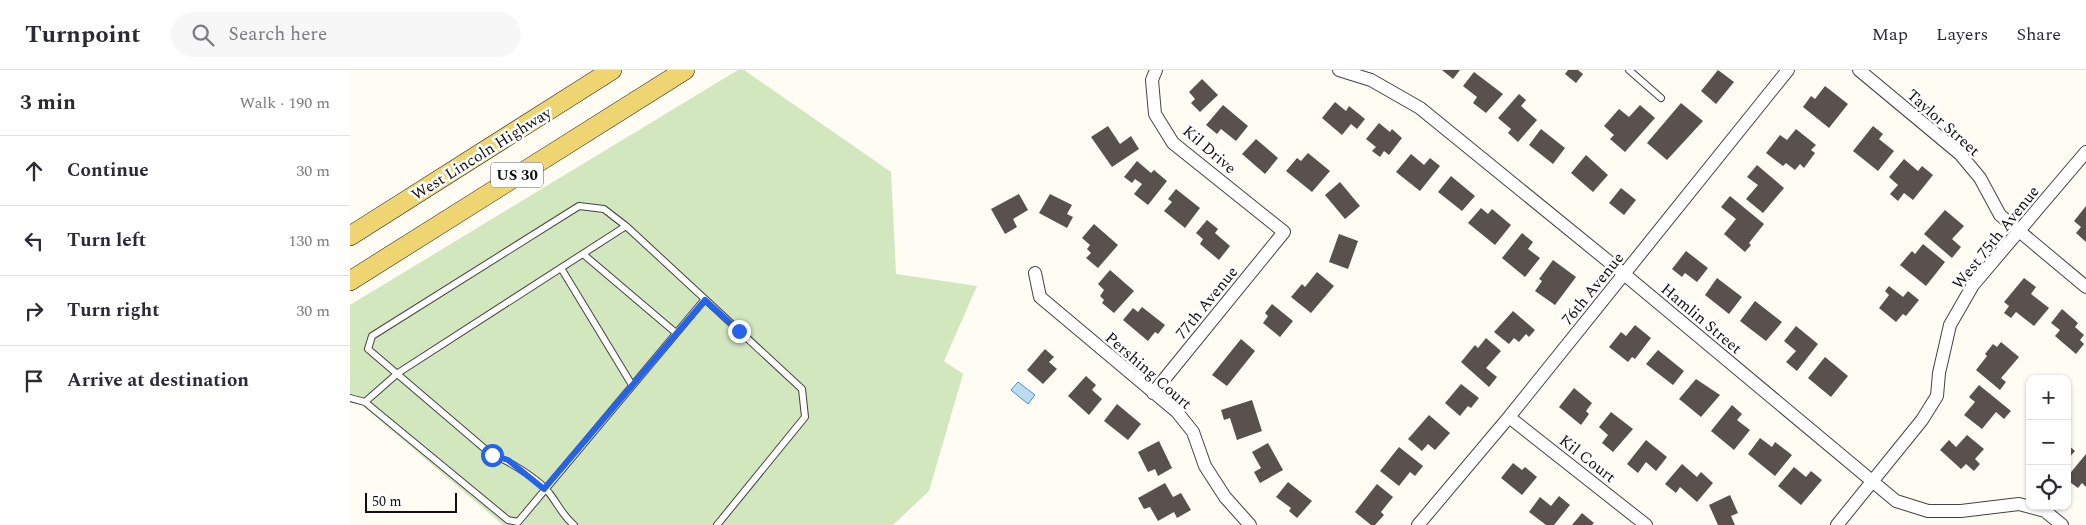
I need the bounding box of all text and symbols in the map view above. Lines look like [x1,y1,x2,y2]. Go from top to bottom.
search box [171,12,521,57]
text: Turnpoint [25,17,141,53]
text: Search here [229,20,327,49]
icon: search [189,21,217,49]
text: Map [1872,21,1908,48]
text: Layers [1936,21,1988,48]
text: Share [2016,21,2061,48]
street label: Taylor Street [1901,83,1986,162]
text: 3 min [20,87,76,119]
text: Walk · 190 m [239,91,330,115]
street label: West Lincoln Highway [407,100,557,207]
street label: Kil Drive [1177,120,1241,180]
text: Continue [67,156,149,185]
icon: ahead [20,157,48,185]
text: 30 m [296,159,330,183]
road number: US 30 [491,162,543,188]
street label: West 75th Avenue [1946,181,2045,295]
text: Turn left [67,226,146,255]
icon: left [20,227,48,255]
text: 130 m [288,229,330,253]
street label: 76th Avenue [1556,247,1630,330]
street label: 77th Avenue [1170,261,1244,344]
street label: Hamlin Street [1656,278,1747,360]
text: Turn right [67,296,160,325]
icon: right [20,297,48,325]
text: 30 m [296,299,330,323]
route end [728,320,751,343]
street label: Pershing Court [1100,326,1197,416]
text: Arrive at destination [67,366,249,395]
icon: arrive [20,367,48,395]
map controls [2026,375,2071,510]
button: + [2026,375,2071,420]
button: − [2026,420,2071,465]
street label: Kil Court [1554,429,1621,489]
route start [481,444,504,467]
button: locate [2026,465,2071,510]
scale bar [365,490,458,513]
text: 50 m [372,491,402,512]

